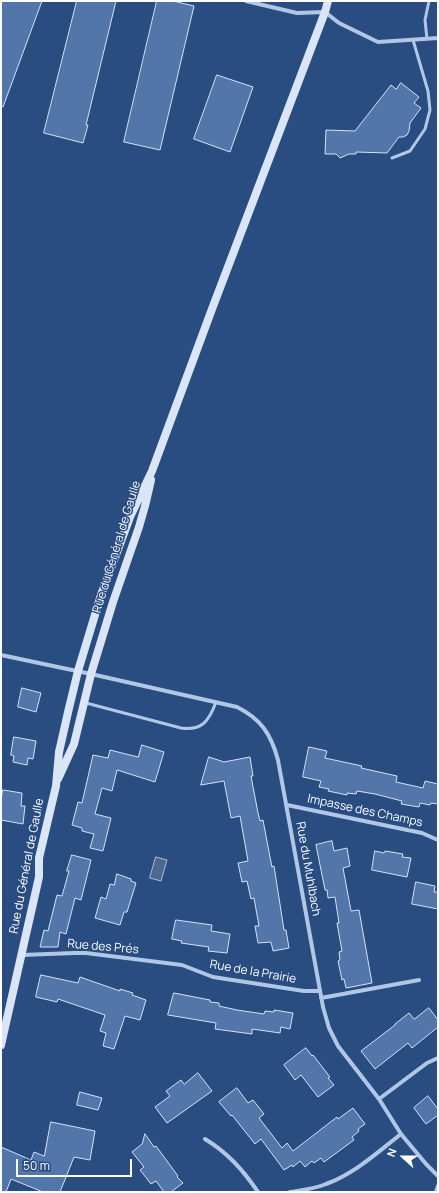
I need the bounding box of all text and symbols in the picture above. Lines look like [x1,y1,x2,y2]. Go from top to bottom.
street label: Rue du Général de Gaulle [90,479,144,615]
street label: Impasse des Champs [306,792,424,830]
street label: Rue du Général de Gaulle [7,797,47,935]
street label: Rue du Muhlbach [293,821,323,917]
street label: Rue des Prés [67,937,139,957]
street label: Rue de la Prairie [209,957,297,987]
north arrow [383,1137,423,1177]
text: N [383,1146,400,1159]
scale bar [18,1151,134,1177]
text: 50 m [23,1157,50,1174]

